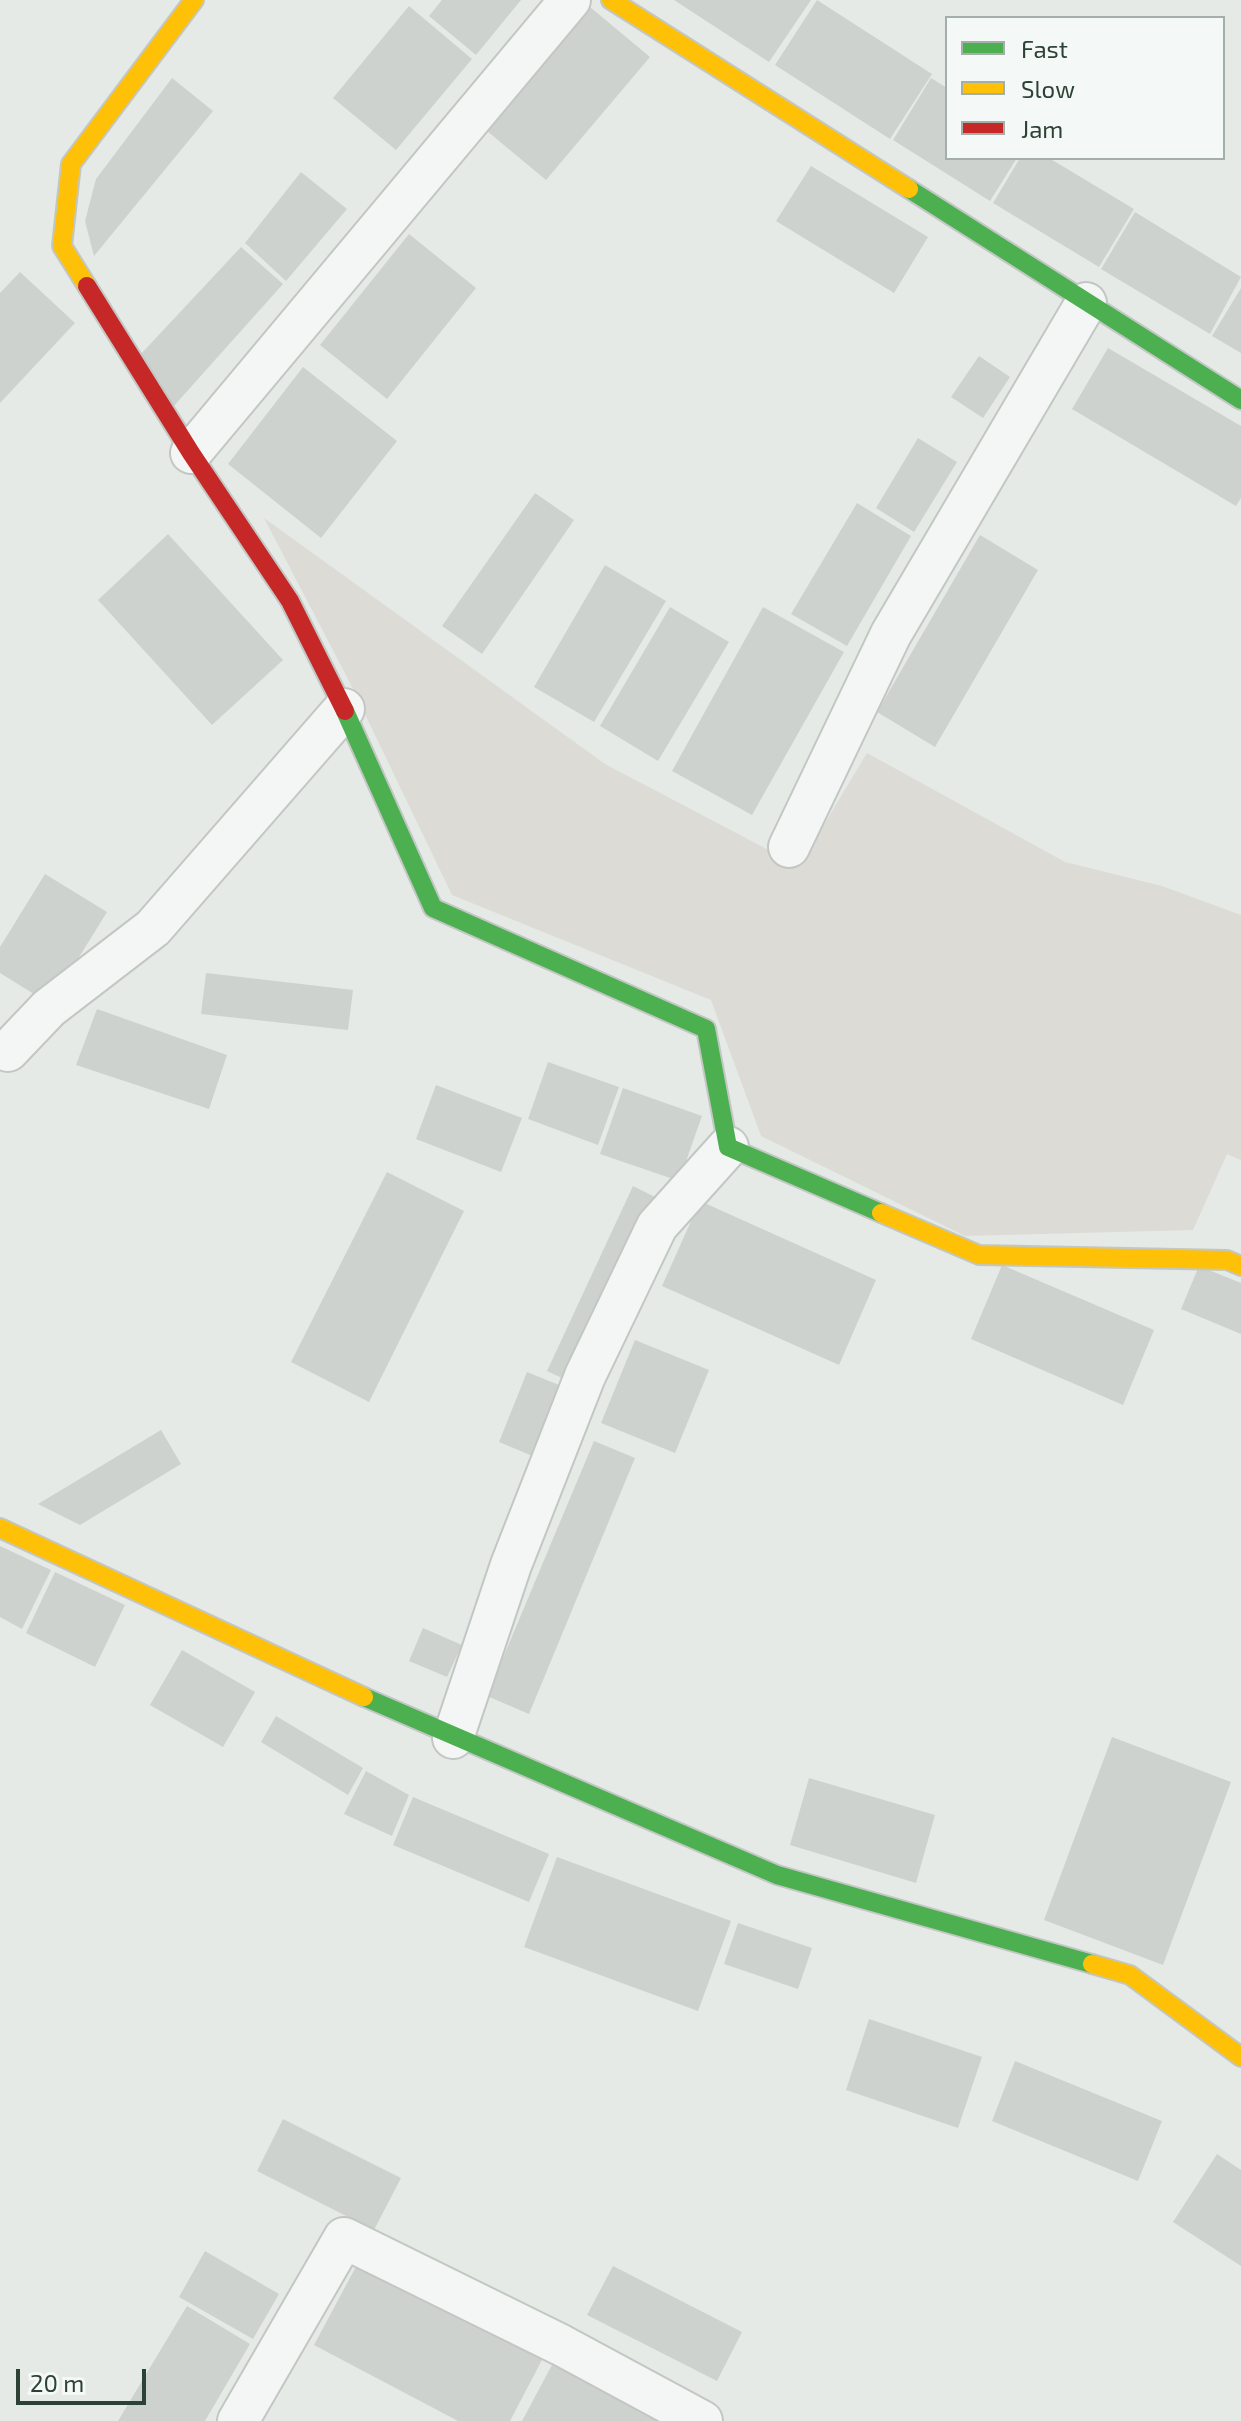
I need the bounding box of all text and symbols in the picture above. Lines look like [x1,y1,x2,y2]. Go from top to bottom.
legend [945,16,1225,160]
text: Fast [1021,34,1068,63]
text: Slow [1021,74,1075,103]
text: Jam [1021,114,1063,143]
scale bar [20,2353,150,2403]
text: 20 m [30,2368,84,2397]

